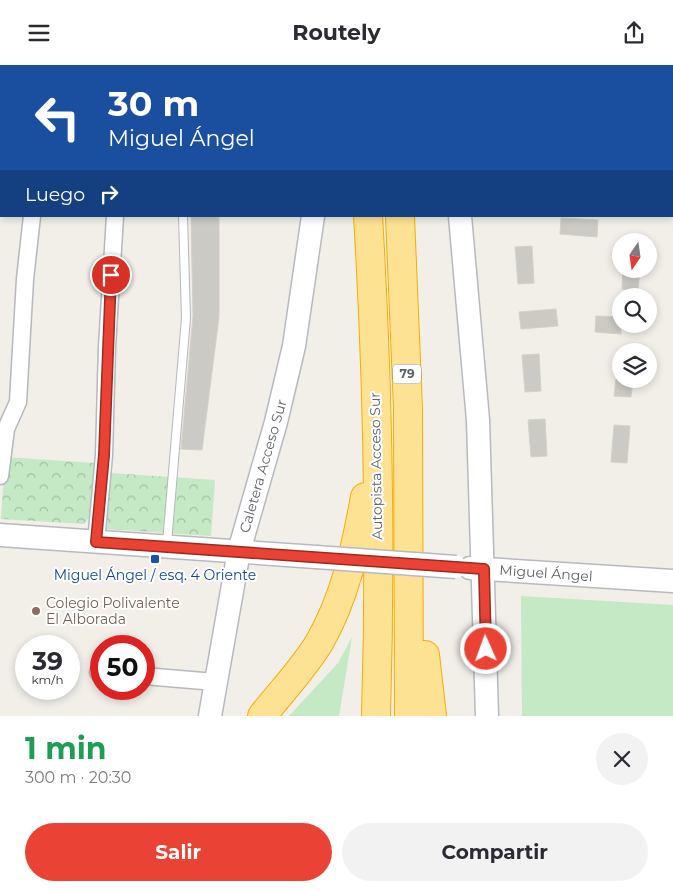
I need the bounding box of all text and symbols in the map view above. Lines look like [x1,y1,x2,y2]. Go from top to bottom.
icon: menu [25,19,53,47]
text: Routely [292,19,381,46]
icon: share [620,19,648,47]
text: 30 m [108,82,199,125]
icon: left [25,85,90,150]
text: Miguel Ángel [108,125,255,152]
icon: right [95,180,123,208]
text: Luego [25,183,85,206]
north arrow [612,233,658,277]
map controls [612,233,657,388]
pin [90,254,132,296]
icon: arrive [97,261,125,289]
button: search [612,288,657,333]
button: layers [612,343,657,388]
road number: 79 [393,365,421,383]
street label: Autopista Acceso Sur [366,392,386,540]
street label: Caletera Acceso Sur [235,397,291,535]
marker: Miguel Ángel / esq. 4 Oriente [149,553,161,565]
street label: Miguel Ángel [499,561,593,585]
place label: Miguel Ángel / esq. 4 Oriente [54,566,256,584]
place label: Colegio Polivalente El Alborada [46,594,180,628]
marker: Colegio Polivalente El Alborada [30,605,42,617]
position arrow [459,622,511,674]
speed limit sign: 50 [90,635,155,700]
text: 39 [32,646,63,676]
text: km/h [31,672,64,687]
text: 1 min [25,730,106,767]
button: close [596,733,648,785]
text: 300 m · 20:30 [25,768,131,787]
button: Salir [25,823,332,881]
button: Compartir [342,823,648,881]

